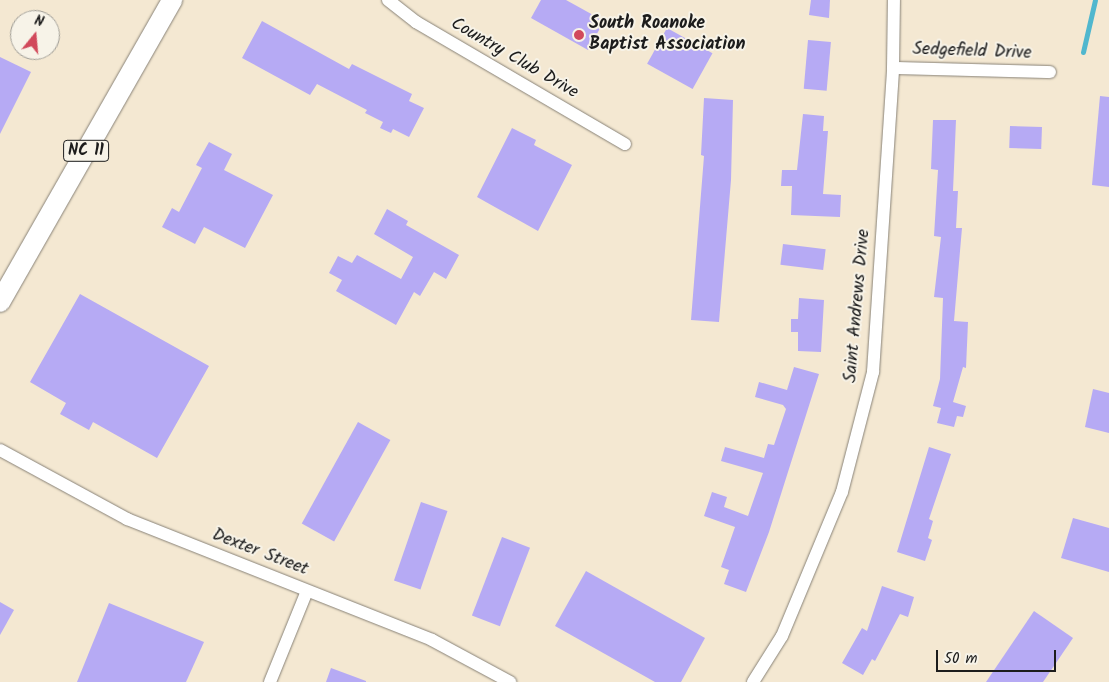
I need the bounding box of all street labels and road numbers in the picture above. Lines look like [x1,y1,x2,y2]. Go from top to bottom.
street label: Country Club Drive [446,14,582,104]
street label: Sedgefield Drive [912,39,1032,65]
road number: NC 11 [62,138,110,164]
street label: Saint Andrews Drive [841,228,875,384]
street label: Dexter Street [209,525,311,581]

